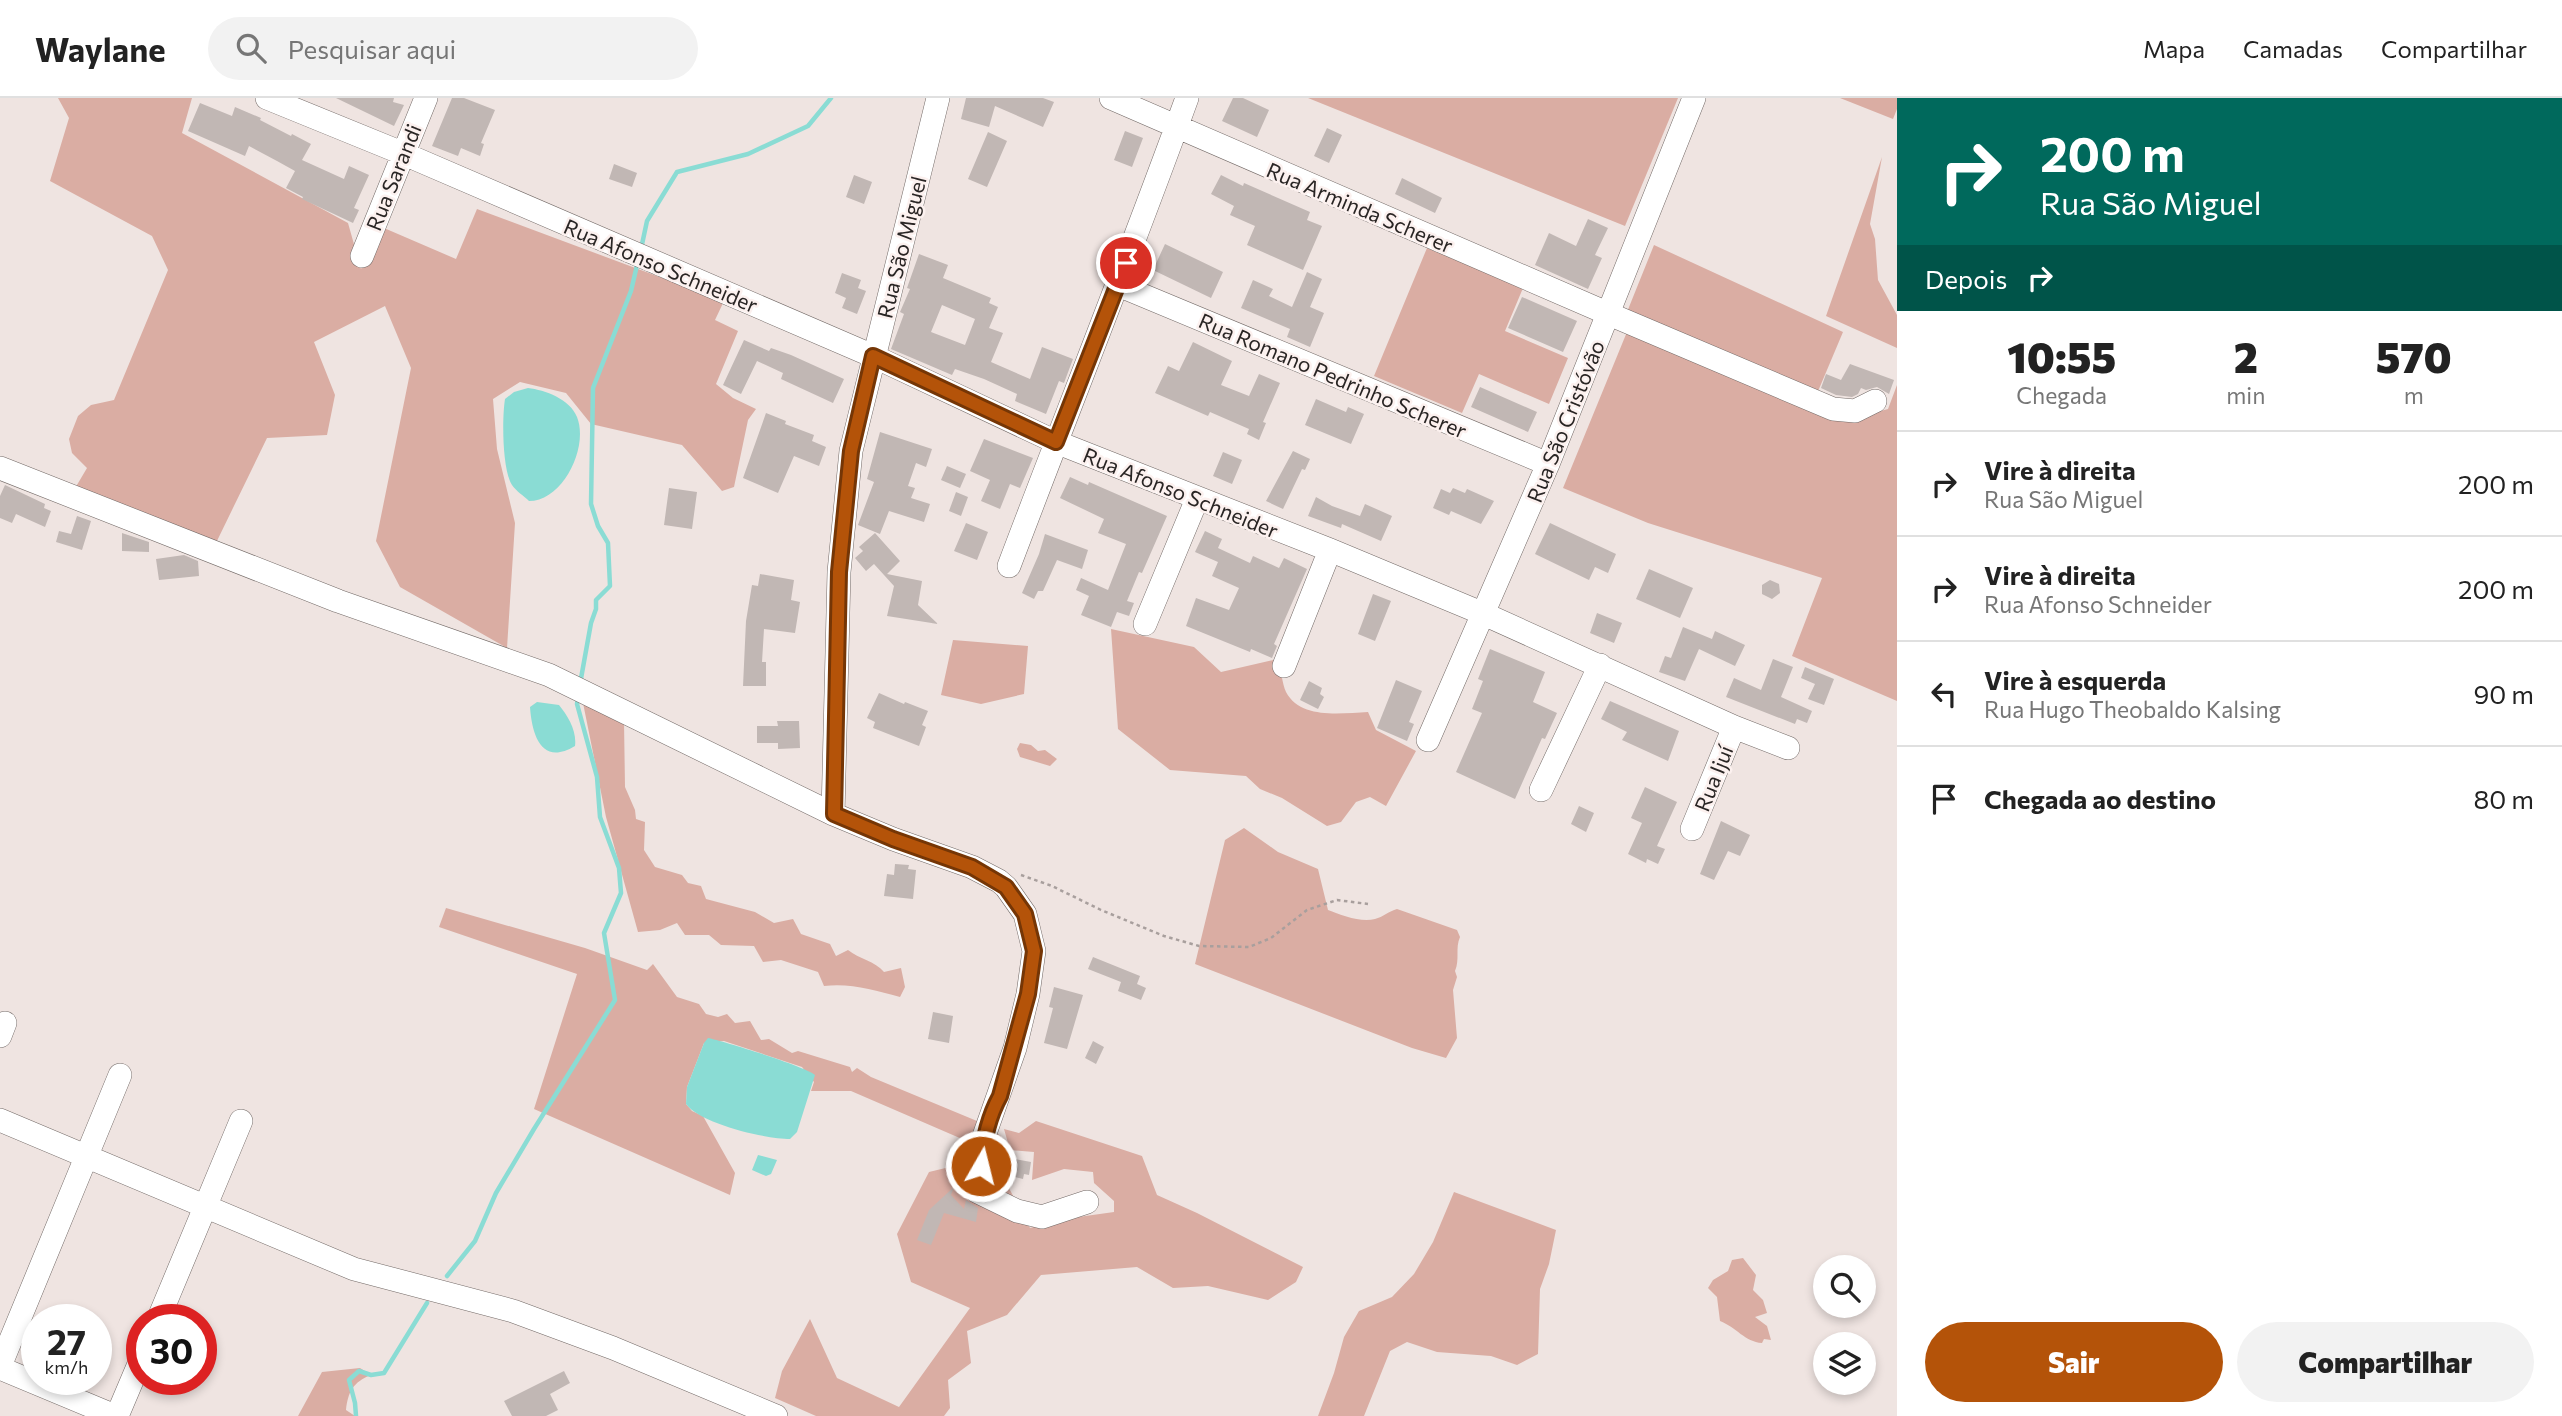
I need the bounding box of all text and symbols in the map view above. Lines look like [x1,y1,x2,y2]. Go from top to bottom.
search box [208,17,698,80]
text: Waylane [35,28,166,69]
icon: search [232,29,270,67]
text: Pesquisar aqui [288,33,456,64]
text: Mapa [2143,34,2205,63]
text: Camadas [2243,34,2343,63]
text: Compartilhar [2381,34,2527,63]
street label: Rua Sarandi [360,120,426,234]
text: 200 m [2040,122,2185,182]
icon: right [1925,126,2016,217]
street label: Rua Arminda Scherer [1263,156,1457,258]
street label: Rua São Miguel [871,173,931,321]
text: Rua São Miguel [2040,182,2262,222]
street label: Rua Afonso Schneider [560,213,762,317]
pin [1096,233,1156,293]
icon: arrive [1107,244,1145,282]
icon: right [2021,259,2059,297]
text: Depois [1925,263,2007,294]
street label: Rua Romano Pedrinho Scherer [1195,307,1471,443]
text: 10:55 [2007,330,2116,382]
text: 2 [2234,330,2258,382]
text: 570 [2376,330,2452,382]
street label: Rua São Cristóvão [1521,336,1609,506]
text: Chegada [2016,381,2107,409]
text: min [2226,381,2265,409]
text: m [2404,381,2424,409]
street label: Rua Afonso Schneider [1080,441,1282,543]
text: Vire à direita [1984,454,2136,485]
icon: right [1925,465,1963,503]
text: 200 m [2458,468,2534,499]
text: Rua São Miguel [1984,485,2143,513]
text: Vire à direita [1984,559,2136,590]
icon: right [1925,570,1963,608]
text: 200 m [2458,573,2534,604]
text: Rua Afonso Schneider [1984,590,2212,618]
text: Vire à esquerda [1984,664,2166,695]
icon: left [1925,675,1963,713]
text: 90 m [2474,678,2534,709]
text: Rua Hugo Theobaldo Kalsing [1984,695,2281,723]
street label: Rua Ijuí [1688,741,1738,815]
icon: arrive [1925,780,1963,818]
text: Chegada ao destino [1984,783,2216,814]
text: 80 m [2474,783,2534,814]
position arrow [944,1129,1018,1203]
map controls [1813,1255,1876,1395]
button: search [1813,1255,1876,1318]
speed limit sign: 30 [126,1304,217,1395]
text: 27 [47,1319,86,1362]
button: Sair [1925,1322,2223,1402]
button: Compartilhar [2237,1322,2534,1402]
button: layers [1813,1332,1876,1395]
text: km/h [45,1356,88,1378]

